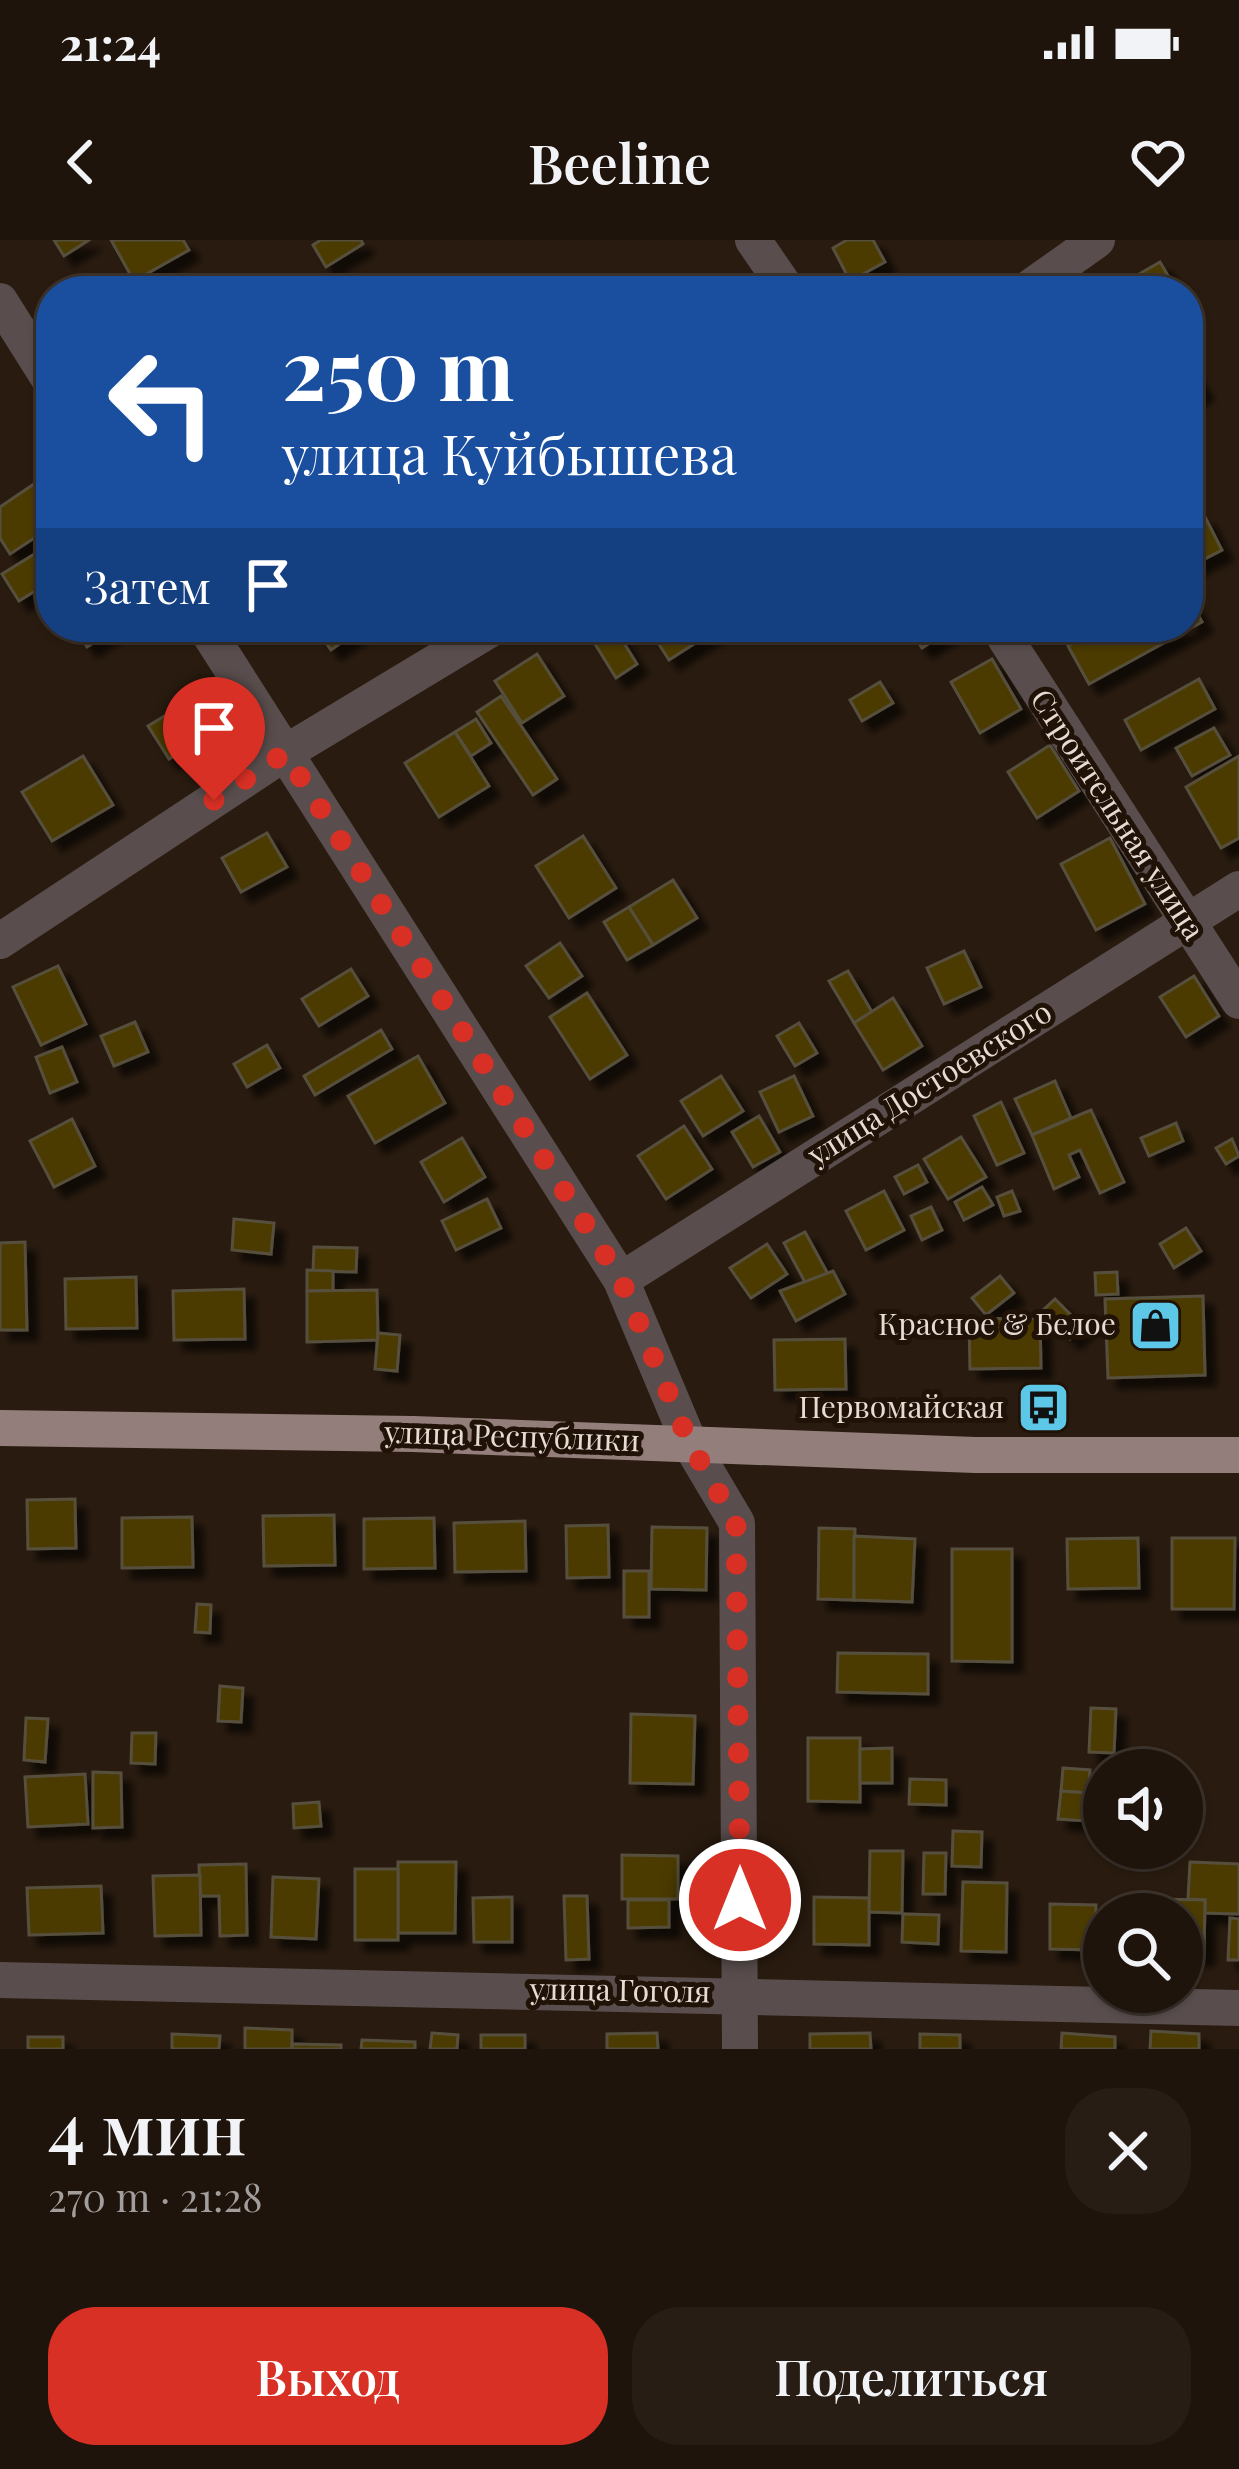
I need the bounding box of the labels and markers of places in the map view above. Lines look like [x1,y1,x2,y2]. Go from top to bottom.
pin [163,677,265,800]
shop icon: Красное & Белое [1127,1297,1183,1353]
place label: Красное & Белое [878,1303,1116,1343]
bus stop icon: Первомайская [1015,1380,1071,1436]
place label: Первомайская [799,1386,1004,1426]

